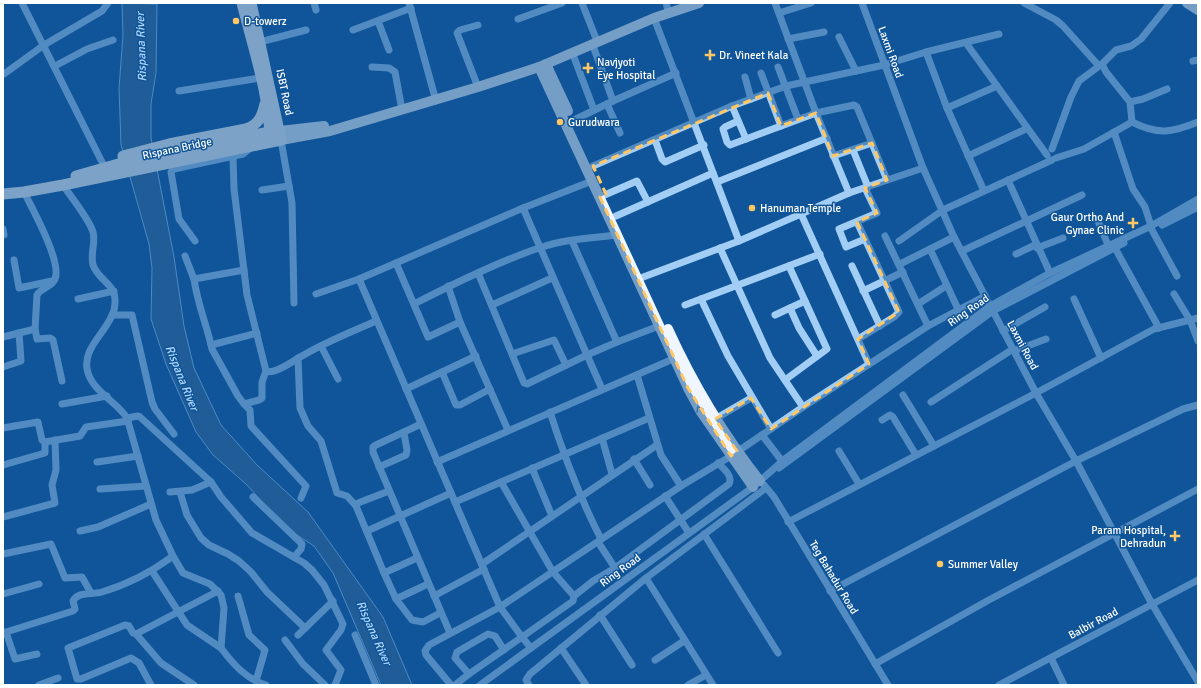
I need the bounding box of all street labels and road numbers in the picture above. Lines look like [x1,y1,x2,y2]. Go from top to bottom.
street label: Laxmi Road [875,25,906,80]
street label: ISBT Road [273,68,296,117]
street label: Rispana Bridge [141,135,213,162]
street label: Ring Road [945,291,992,329]
street label: Laxmi Road [1004,318,1041,372]
street label: Teg Bahadur Road [806,538,861,617]
street label: Ring Road [597,551,643,590]
street label: Balbir Road [1066,605,1120,642]

